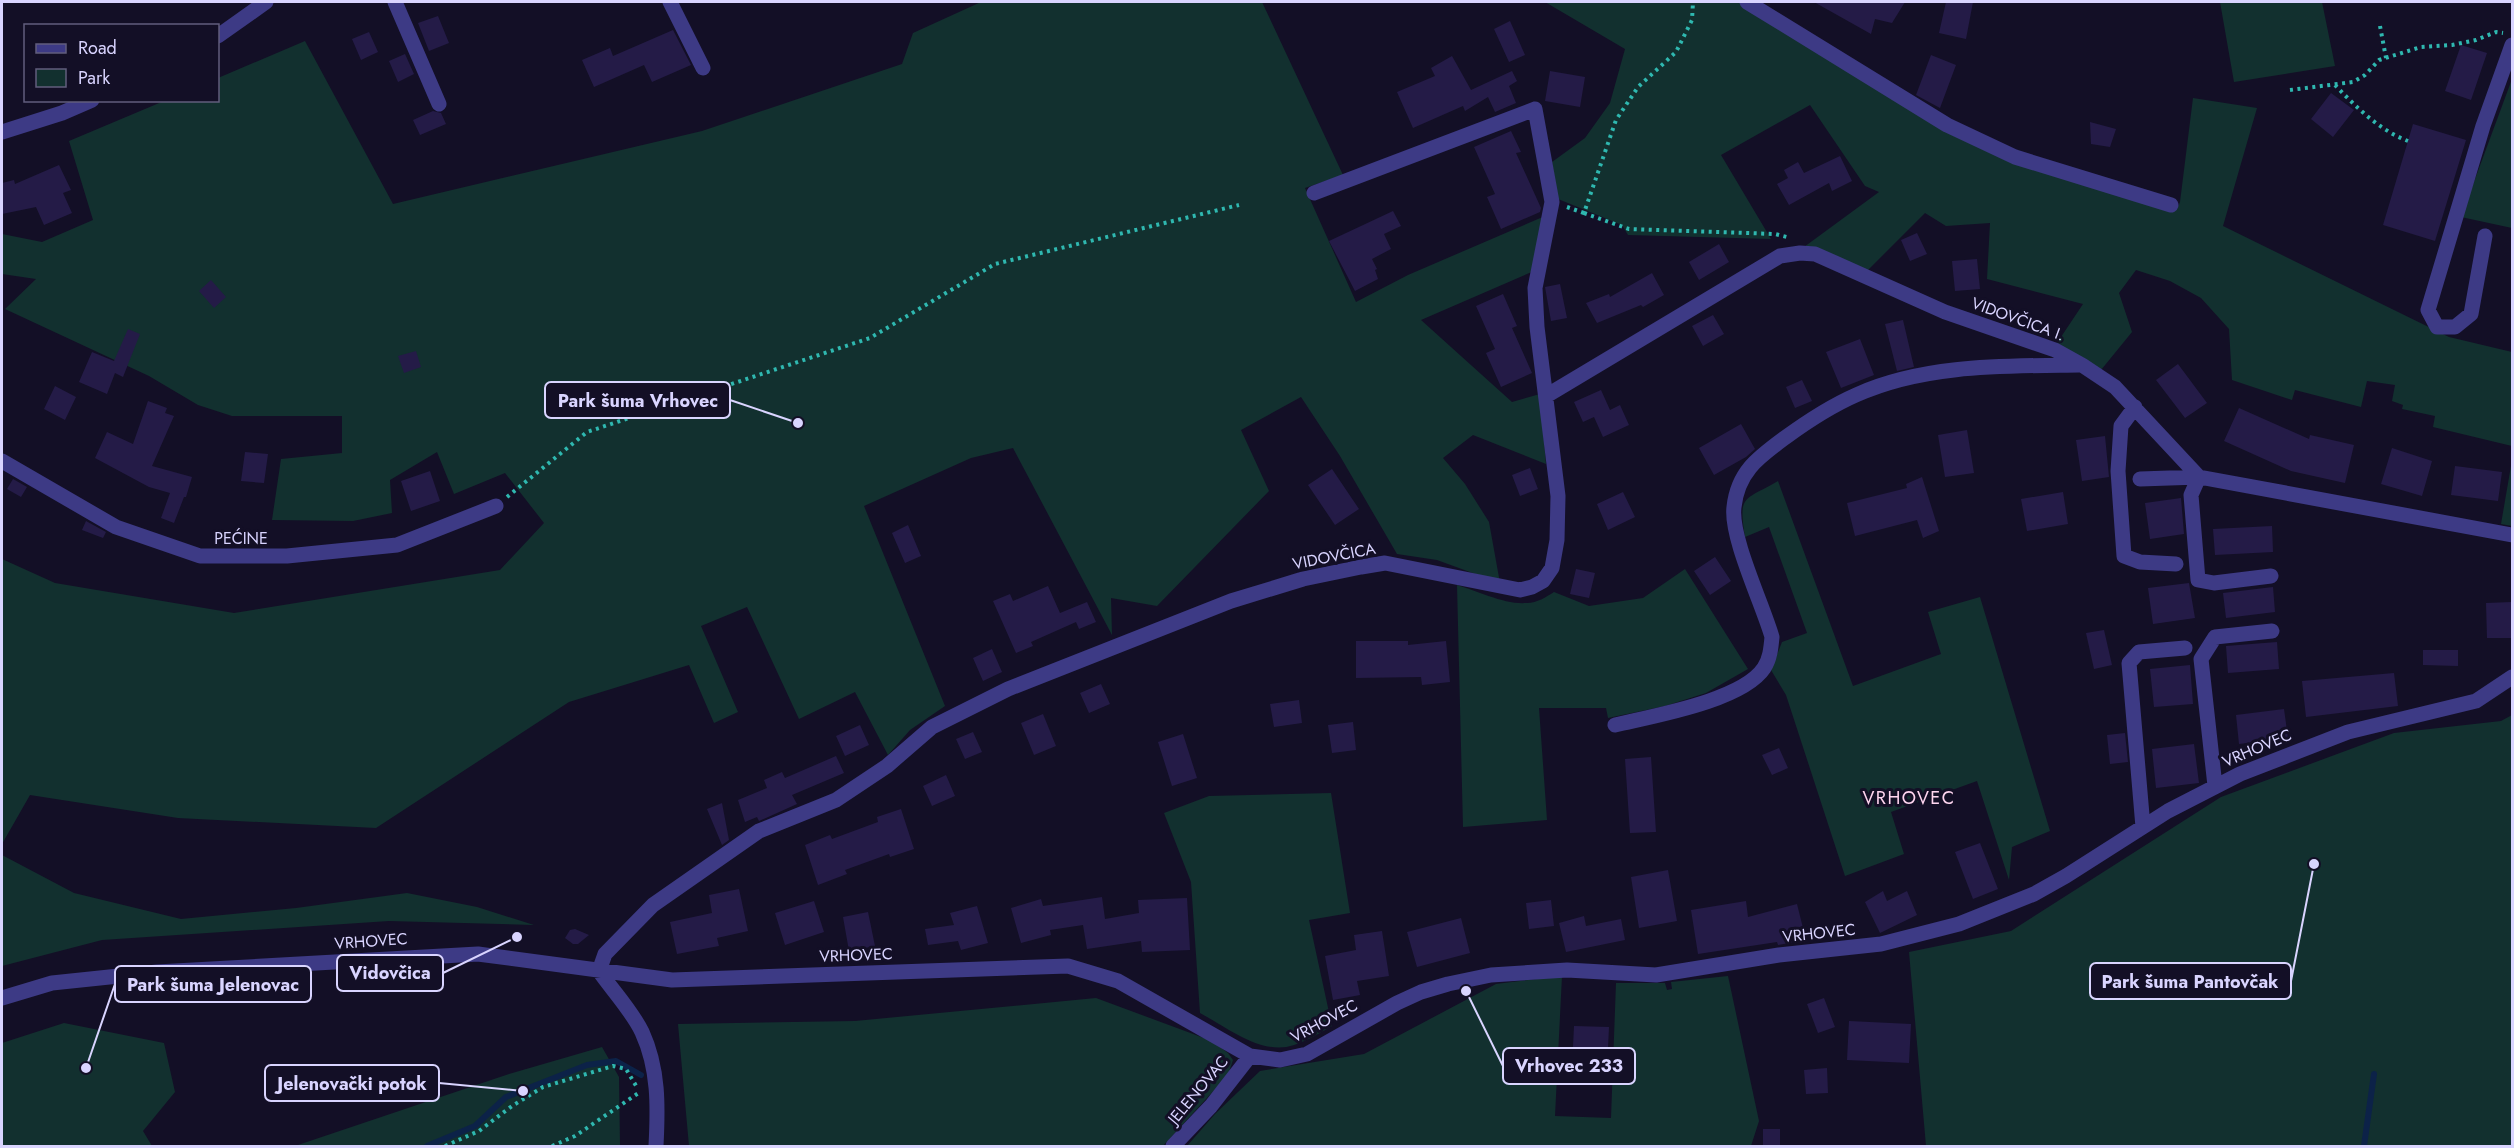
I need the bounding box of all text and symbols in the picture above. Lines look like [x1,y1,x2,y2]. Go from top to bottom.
legend [24,24,219,102]
text: Road [78,35,117,61]
text: Park [78,65,110,91]
street label: VIDOVČICA I. [1968,292,2068,346]
callout: Park šuma Vrhovec [545,382,730,418]
text: Park šuma Vrhovec [558,388,718,414]
street label: PEĆINE [214,527,268,550]
street label: VIDOVČICA [1291,537,1378,575]
street label: VRHOVEC [2219,723,2295,773]
district label: VRHOVEC [1862,785,1956,811]
street label: VRHOVEC [1781,918,1857,948]
street label: VRHOVEC [334,927,408,955]
street label: VRHOVEC [819,942,893,968]
callout: Vidovčica [337,955,443,991]
text: Vidovčica [348,960,431,986]
callout: Park šuma Pantovčak [2090,963,2291,999]
callout: Park šuma Jelenovac [115,966,311,1002]
text: Park šuma Pantovčak [2102,969,2279,995]
text: Park šuma Jelenovac [127,972,299,998]
street label: VRHOVEC [1286,994,1362,1048]
callout: Vrhovec 233 [1503,1048,1635,1084]
street label: JELENOVAC [1161,1051,1234,1131]
text: Vrhovec 233 [1514,1053,1623,1079]
callout: Jelenovački potok [265,1065,439,1101]
text: Jelenovački potok [274,1071,427,1097]

